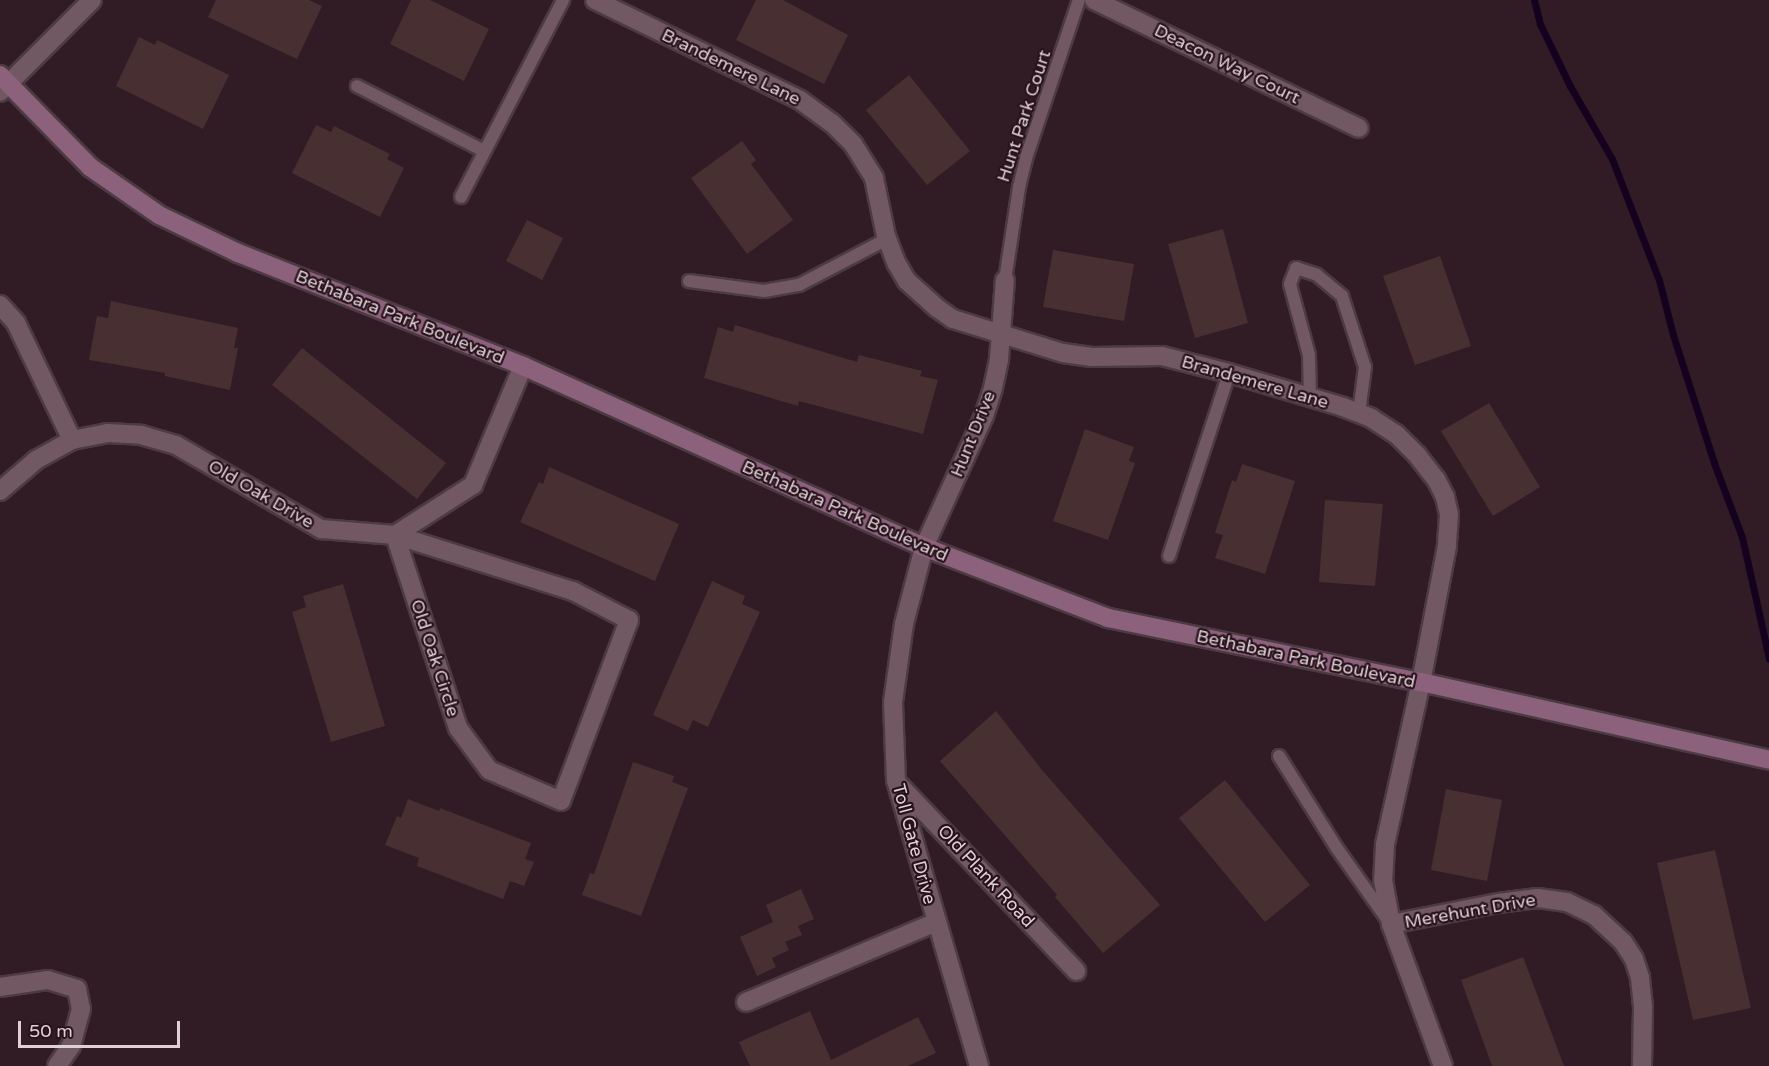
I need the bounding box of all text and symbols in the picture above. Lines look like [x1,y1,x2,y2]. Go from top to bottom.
street label: Deacon Way Court [1151,19,1303,109]
street label: Brandemere Lane [658,24,804,110]
street label: Hunt Park Court [992,47,1056,185]
street label: Bethabara Park Boulevard [292,265,508,369]
street label: Brandemere Lane [1179,351,1331,413]
street label: Hunt Drive [946,388,1000,480]
street label: Old Oak Drive [204,455,318,533]
street label: Bethabara Park Boulevard [739,456,951,566]
street label: Old Oak Circle [406,597,464,719]
street label: Bethabara Park Boulevard [1195,625,1417,693]
street label: Toll Gate Drive [888,781,940,907]
street label: Old Plank Road [933,820,1039,932]
street label: Merehunt Drive [1403,889,1537,933]
scale bar [21,1009,183,1047]
text: 50 m [29,1020,73,1042]

